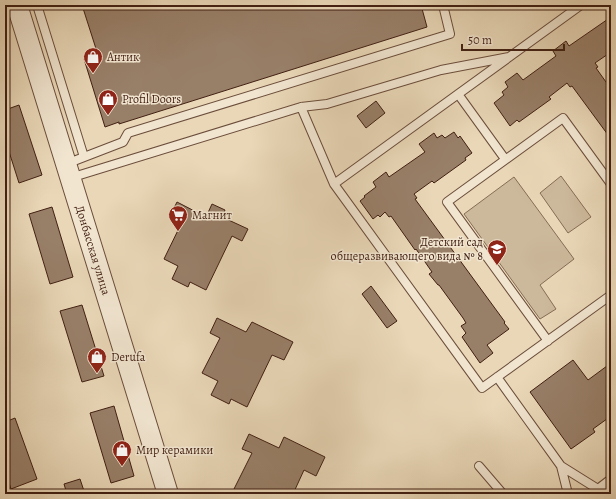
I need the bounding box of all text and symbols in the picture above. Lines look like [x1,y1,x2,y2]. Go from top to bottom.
scale bar [462,26,564,52]
text: 50 m [468,32,492,48]
shop icon: Антик [82,46,104,74]
place label: Антик [106,49,139,65]
shop icon: Profil Doors [97,88,119,116]
place label: Profil Doors [122,91,181,107]
street label: Донбасская улица [72,203,114,297]
supermarket icon: Магнит [167,204,189,232]
place label: Магнит [192,207,233,223]
place label: Детский сад общеразвивающего вида № 8 [331,234,483,264]
school or university icon: Детский сад общеразвивающего вида № 8 [486,238,508,266]
shop icon: Derufa [86,346,108,374]
place label: Derufa [111,349,146,365]
shop icon: Мир керамики [111,439,133,467]
place label: Мир керамики [136,442,213,458]

